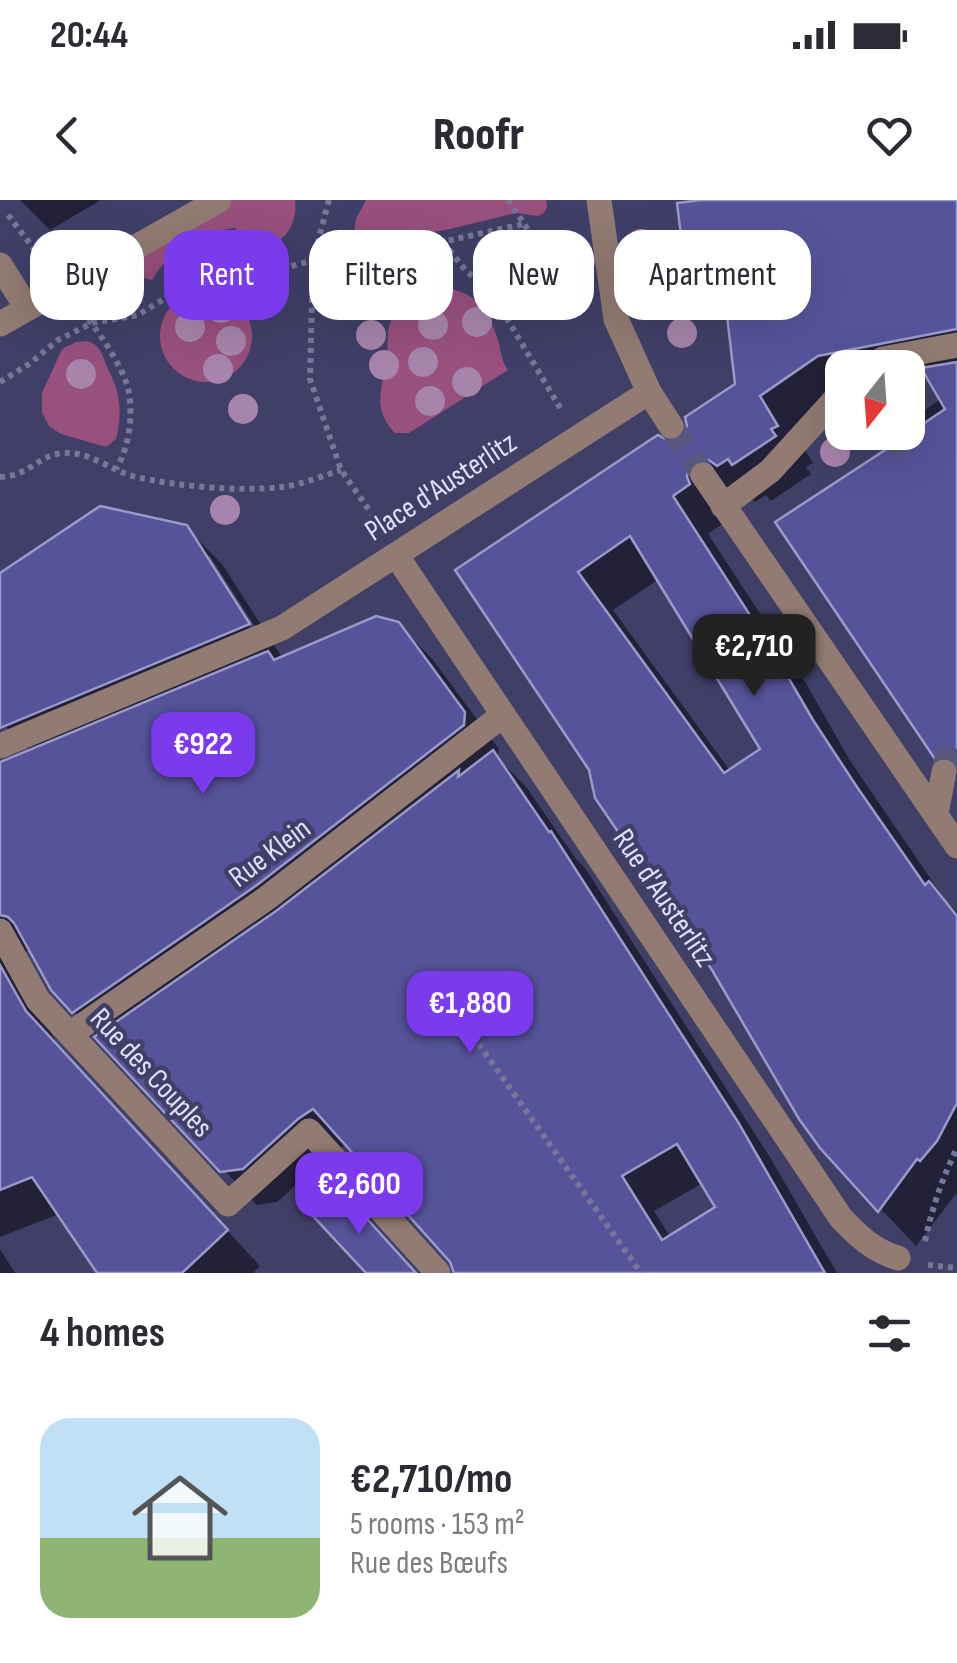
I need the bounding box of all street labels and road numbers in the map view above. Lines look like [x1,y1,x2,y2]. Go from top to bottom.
street label: Place d'Austerlitz [358,425,524,549]
street label: Rue Klein [222,811,318,895]
street label: Rue d'Austerlitz [605,822,723,974]
street label: Rue des Couples [82,1001,220,1145]

